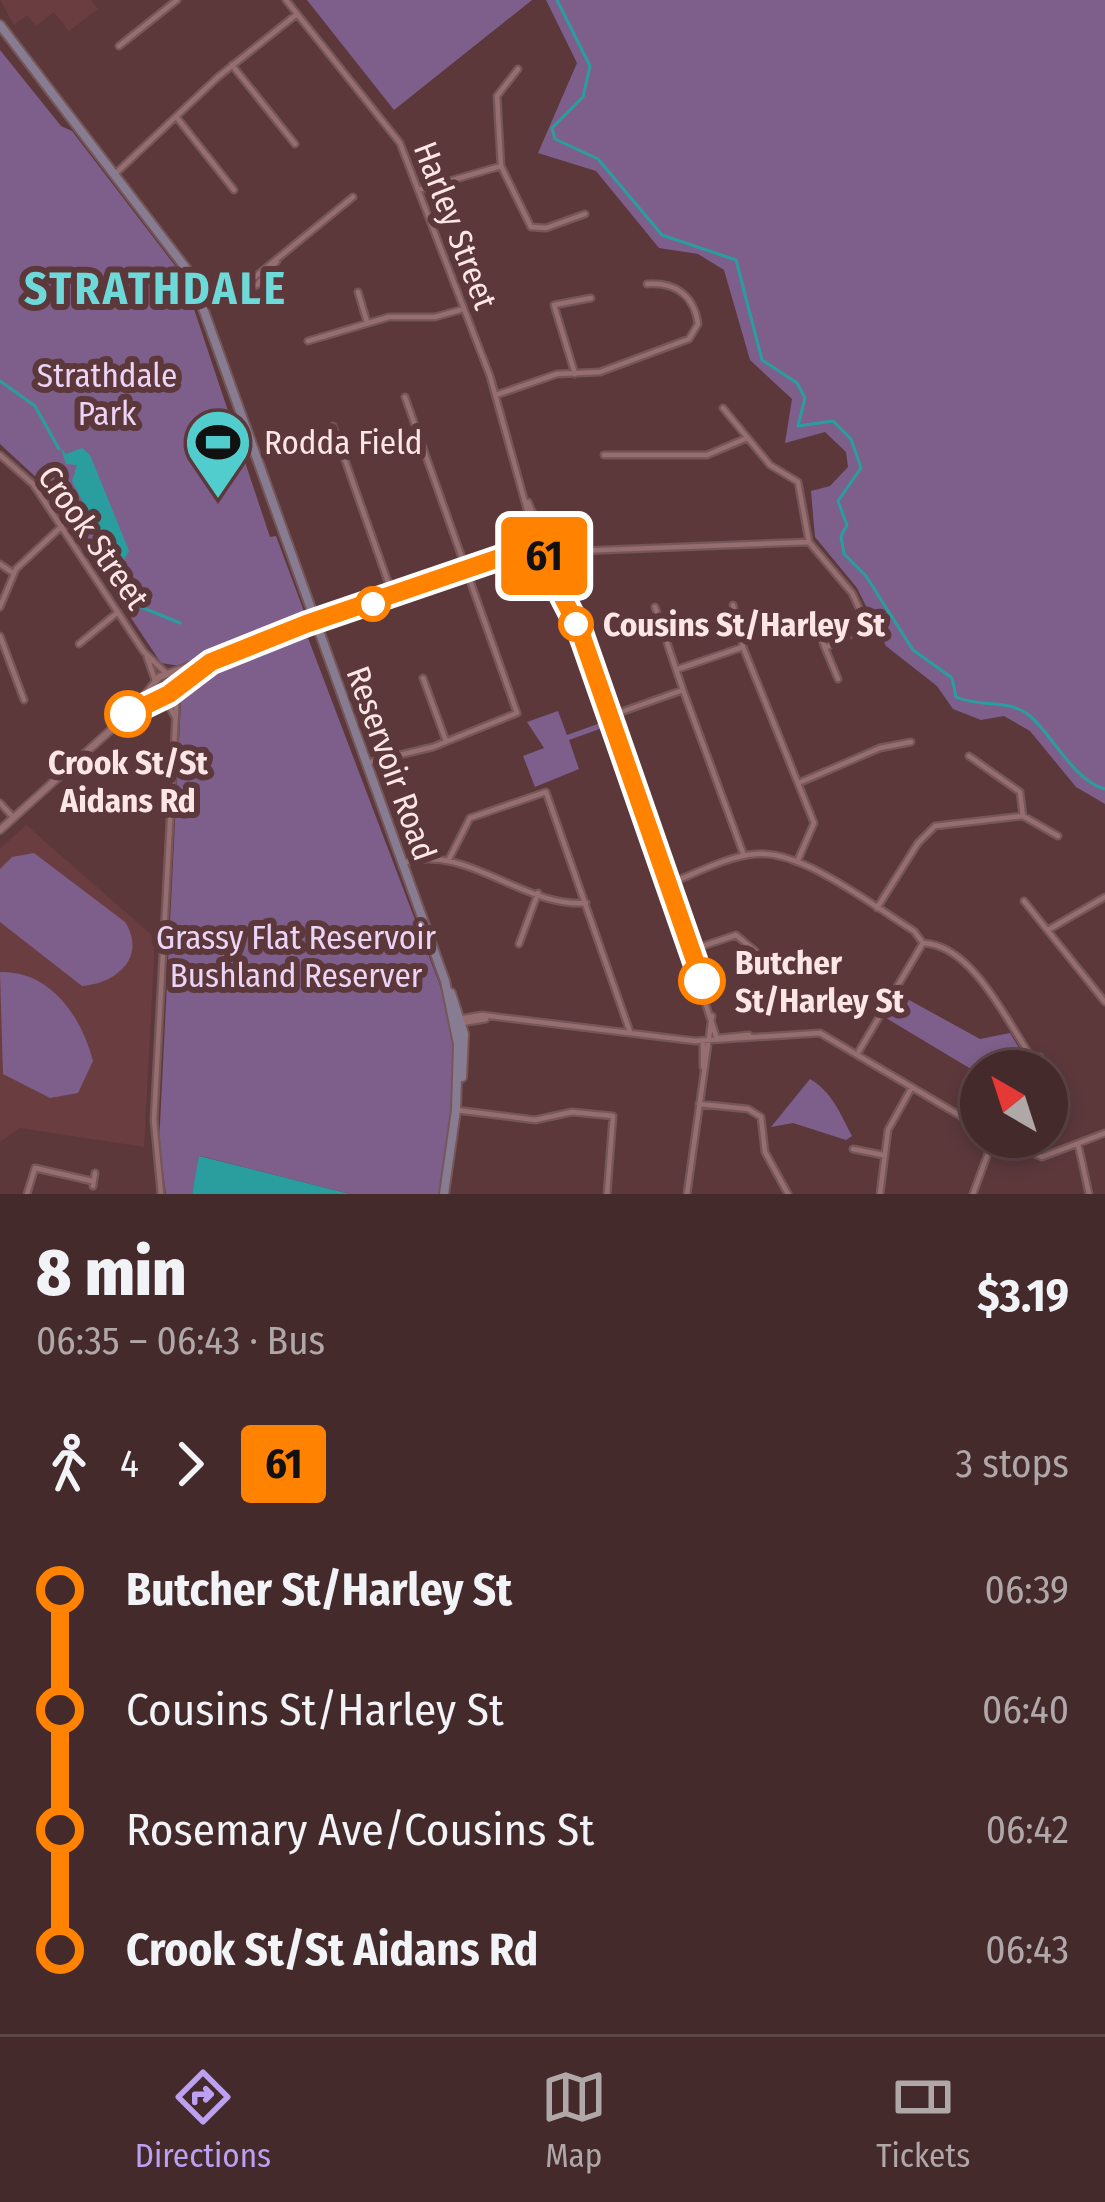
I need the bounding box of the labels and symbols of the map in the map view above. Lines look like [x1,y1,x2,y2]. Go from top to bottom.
street label: Harley Street [405,136,505,315]
district label: STRATHDALE [24,262,288,316]
park label: Strathdale Park [37,356,177,434]
sports icon: Rodda Field [183,407,253,501]
place label: Rodda Field [264,423,422,463]
street label: Crook Street [29,458,157,617]
line badge: 61 [490,517,598,595]
unlabelled marker [357,588,389,620]
place label: Cousins St/Harley St [603,605,886,645]
marker: Cousins St/Harley St [560,608,592,640]
street label: Reservoir Road [337,661,445,866]
marker: Crook St/St Aidans Rd [106,692,150,736]
place label: Crook St/St Aidans Rd [48,743,208,821]
park label: Grassy Flat Reservoir Bushland Reserver [156,918,436,996]
place label: Butcher St/Harley St [735,943,905,1021]
marker: Butcher St/Harley St [680,959,724,1003]
north arrow [960,1050,1068,1158]

